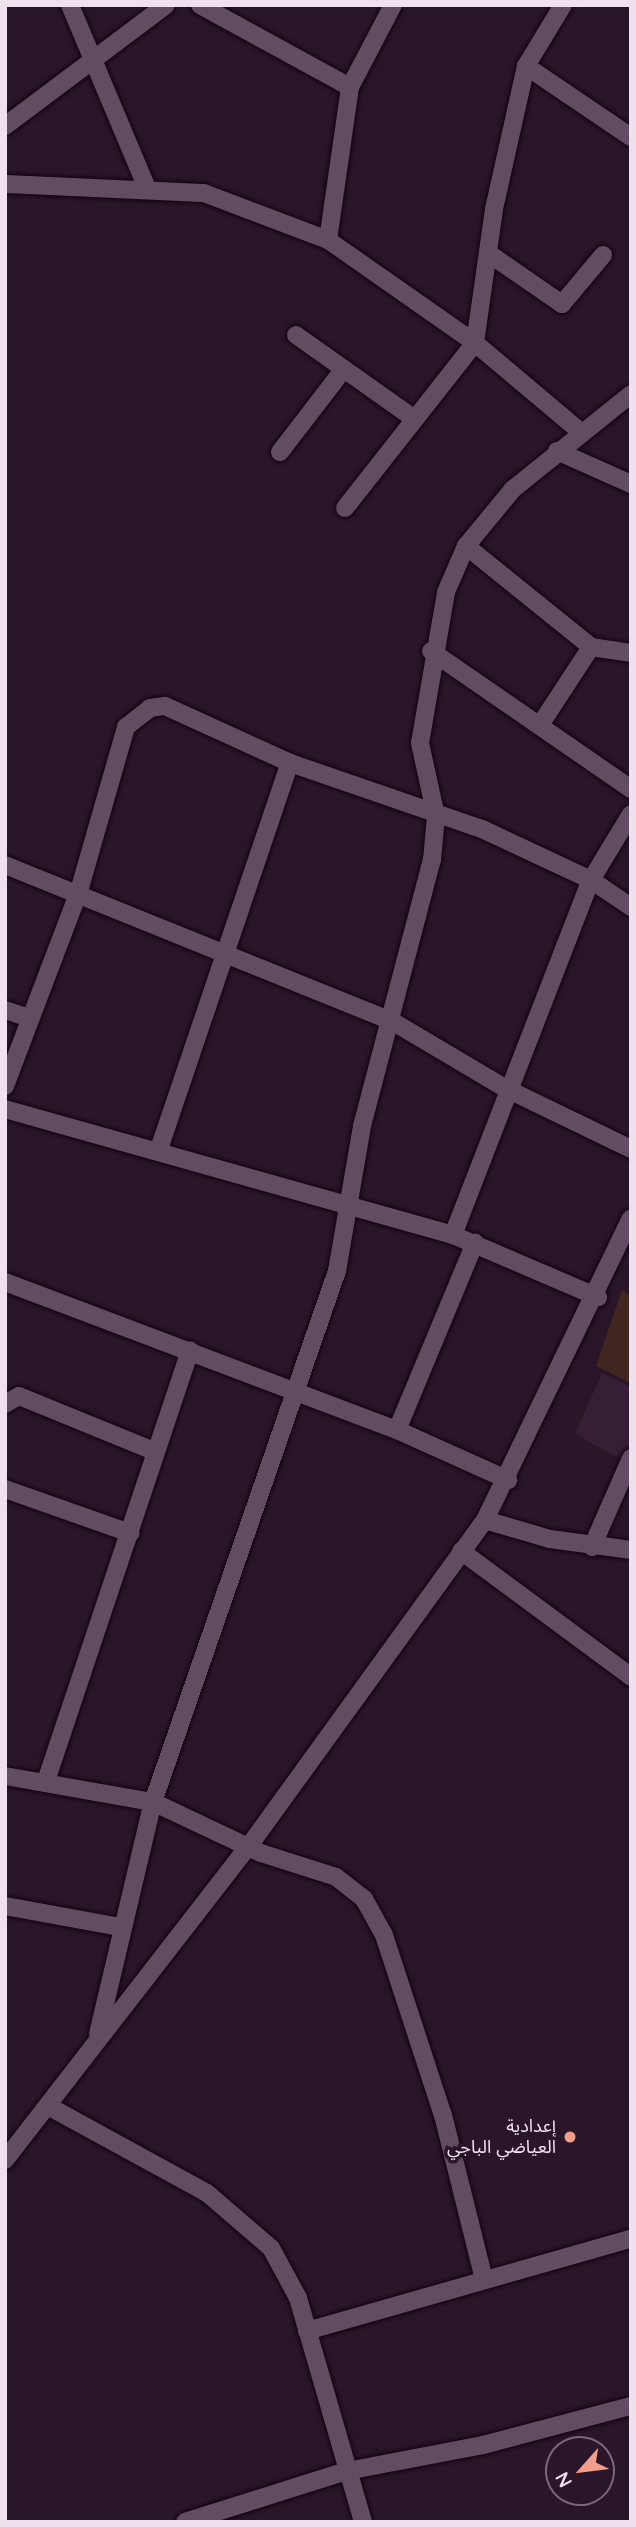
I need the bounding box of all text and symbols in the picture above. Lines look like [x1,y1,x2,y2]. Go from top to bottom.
place label: إعدادية العياضي الباجي [447,2116,556,2158]
marker: إعدادية العياضي الباجي [562,2129,578,2145]
north arrow [545,2436,615,2506]
text: N [549,2468,577,2492]

